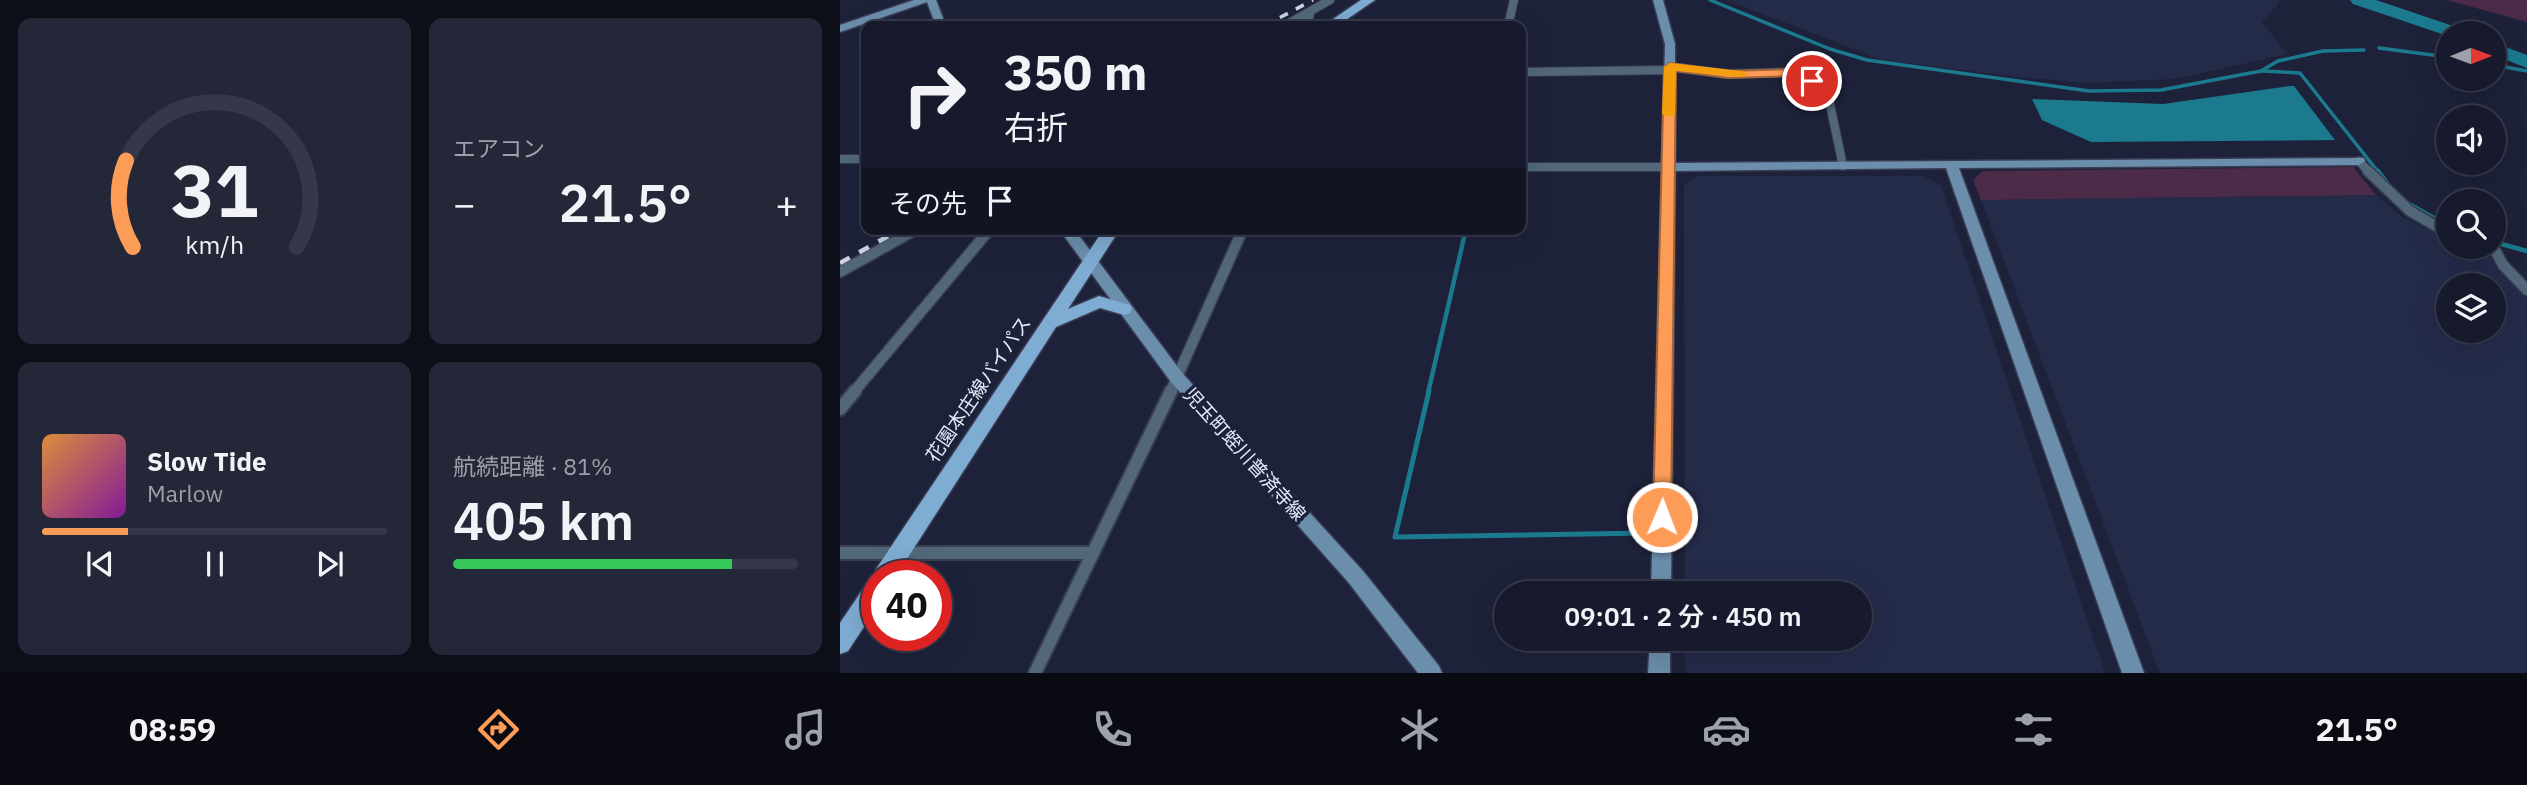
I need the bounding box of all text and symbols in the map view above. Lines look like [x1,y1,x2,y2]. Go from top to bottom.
north arrow [2436,21,2506,91]
map controls [2436,21,2506,343]
text: 350 m [1004,40,1148,103]
icon: right [889,49,980,140]
pin [1782,51,1842,111]
icon: arrive [1793,62,1831,100]
button: sound [2436,105,2506,175]
text: 右折 [1004,106,1068,148]
text: エアコン [453,133,545,163]
text: 31 [171,142,258,237]
text: 21.5° [559,169,692,236]
text: − [453,179,476,228]
text: + [775,179,798,228]
icon: arrive [981,182,1019,220]
text: その先 [889,186,967,220]
button: search [2436,189,2506,259]
text: km/h [185,228,244,261]
button: layers [2436,273,2506,343]
street label: 花園本庄線バイパス [920,312,1036,466]
street label: 児玉町蛭川普済寺線 [1179,382,1311,526]
text: Slow Tide [147,444,267,478]
text: 航続距離 · 81% [453,451,612,481]
text: Marlow [147,478,223,508]
position arrow [1625,480,1699,554]
text: 405 km [453,487,634,554]
icon: previous [81,545,119,583]
icon: pause [196,545,234,583]
icon: next [311,545,349,583]
speed limit sign: 40 [861,560,952,651]
text: 09:01 · 2 分 · 450 m [1564,599,1802,633]
icon: directions [474,705,523,754]
icon: music [781,705,830,754]
icon: phone [1088,705,1137,754]
icon: climate [1395,705,1444,754]
icon: car [1702,705,1751,754]
icon: filters [2009,705,2058,754]
text: 08:59 [129,708,216,750]
text: 21.5° [2315,708,2398,750]

